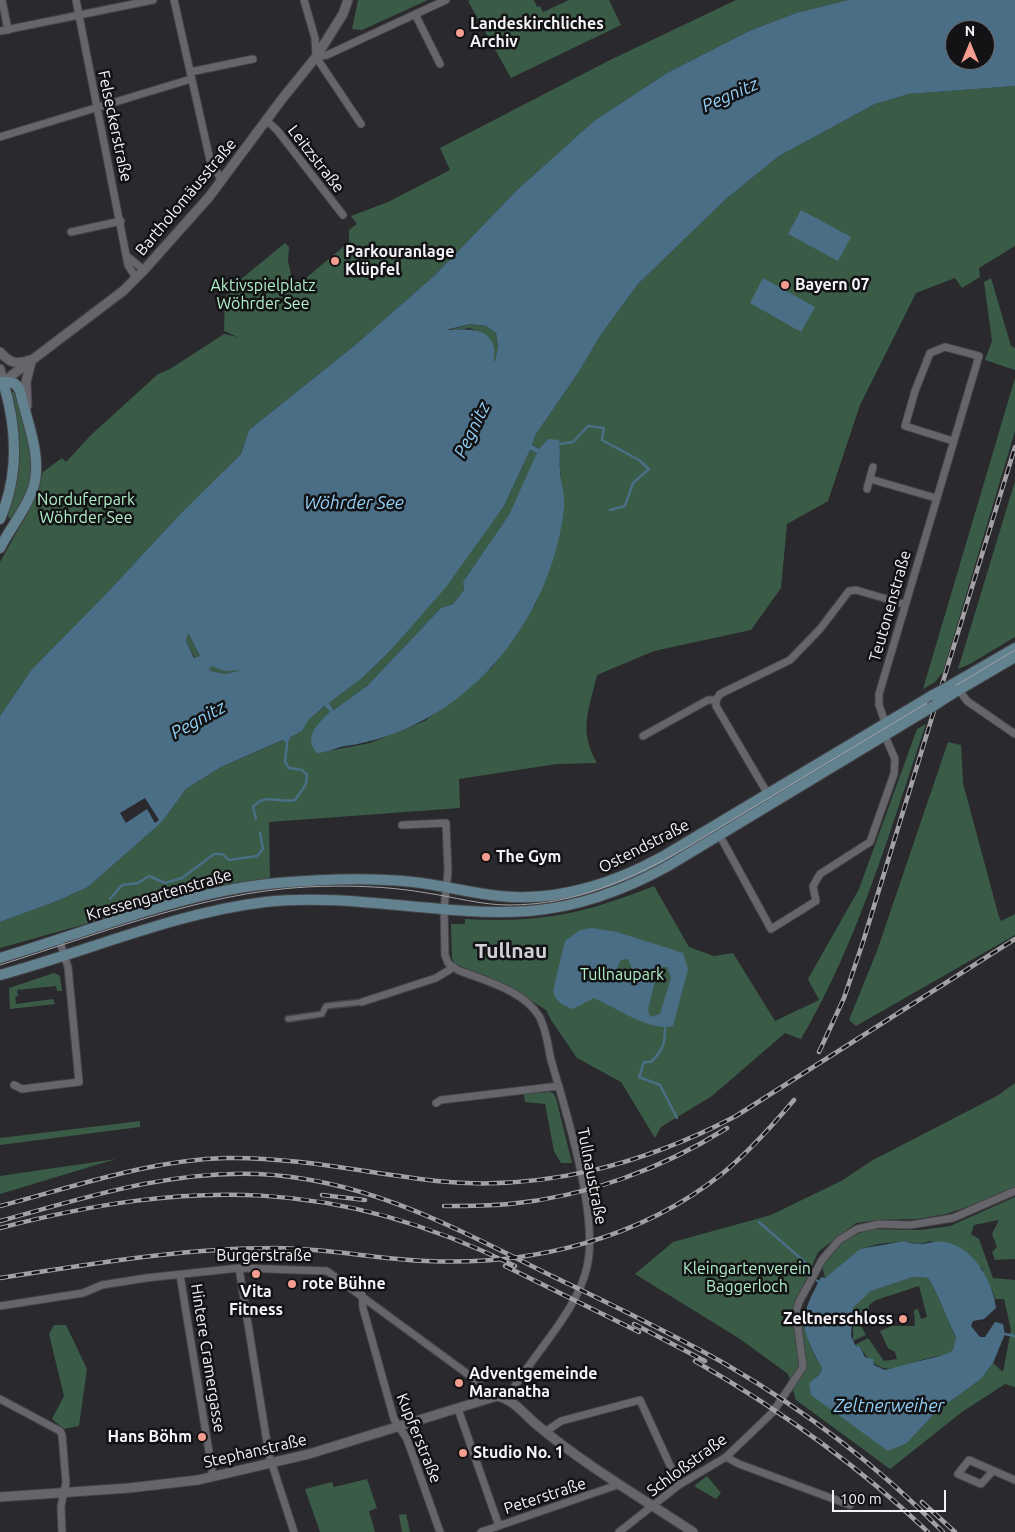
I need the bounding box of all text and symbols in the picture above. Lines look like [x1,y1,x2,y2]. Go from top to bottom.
place label: Landeskirchliches Archiv [470,14,604,52]
north arrow [945,20,995,70]
text: N [965,23,975,39]
marker: Landeskirchliches Archiv [454,27,466,39]
street label: Felseckerstraße [94,69,136,183]
water label: Pegnitz [699,73,761,117]
street label: Leitzstraße [284,121,348,197]
street label: Bartholomäusstraße [131,135,241,259]
place label: Parkouranlage Klüpfel [345,242,454,280]
marker: Parkouranlage Klüpfel [329,255,341,267]
place label: Bayern 07 [795,275,869,295]
park label: Aktivspielplatz Wöhrder See [210,276,316,314]
marker: Bayern 07 [779,279,791,291]
water label: Pegnitz [449,399,495,461]
park label: Norduferpark Wöhrder See [37,490,135,528]
water label: Wöhrder See [304,492,404,514]
street label: Teutonenstraße [865,548,915,664]
water label: Pegnitz [167,696,229,744]
street label: Ostendstraße [596,815,692,877]
place label: The Gym [496,847,561,867]
marker: The Gym [480,851,492,863]
street label: Kressengartenstraße [84,865,234,925]
district label: Tullnau [475,938,547,964]
park label: Tullnaupark [580,965,664,985]
street label: Tullnaustraße [573,1126,611,1226]
street label: Burgerstraße [216,1246,312,1266]
park label: Kleingartenverein Baggerloch [683,1259,811,1297]
marker: Vita Fitness [250,1268,262,1280]
place label: rote Bühne [302,1274,386,1294]
marker: rote Bühne [286,1278,298,1290]
street label: Hintere Cramergasse [187,1282,229,1434]
place label: Vita Fitness [229,1282,283,1320]
place label: Zeltnerschloss [783,1309,893,1329]
marker: Zeltnerschloss [897,1313,909,1325]
place label: Adventgemeinde Maranatha [469,1364,598,1402]
marker: Adventgemeinde Maranatha [453,1377,465,1389]
street label: Kupferstraße [392,1390,446,1486]
water label: Zeltnerweiher [834,1395,944,1417]
place label: Hans Böhm [108,1427,192,1447]
street label: Stephanstraße [202,1430,308,1472]
street label: Schloßstraße [643,1430,731,1500]
marker: Hans Böhm [196,1431,208,1443]
place label: Studio No. 1 [473,1443,564,1463]
marker: Studio No. 1 [457,1447,469,1459]
street label: Peterstraße [502,1474,588,1518]
scale bar [835,1480,949,1512]
text: 100 m [840,1490,882,1507]

